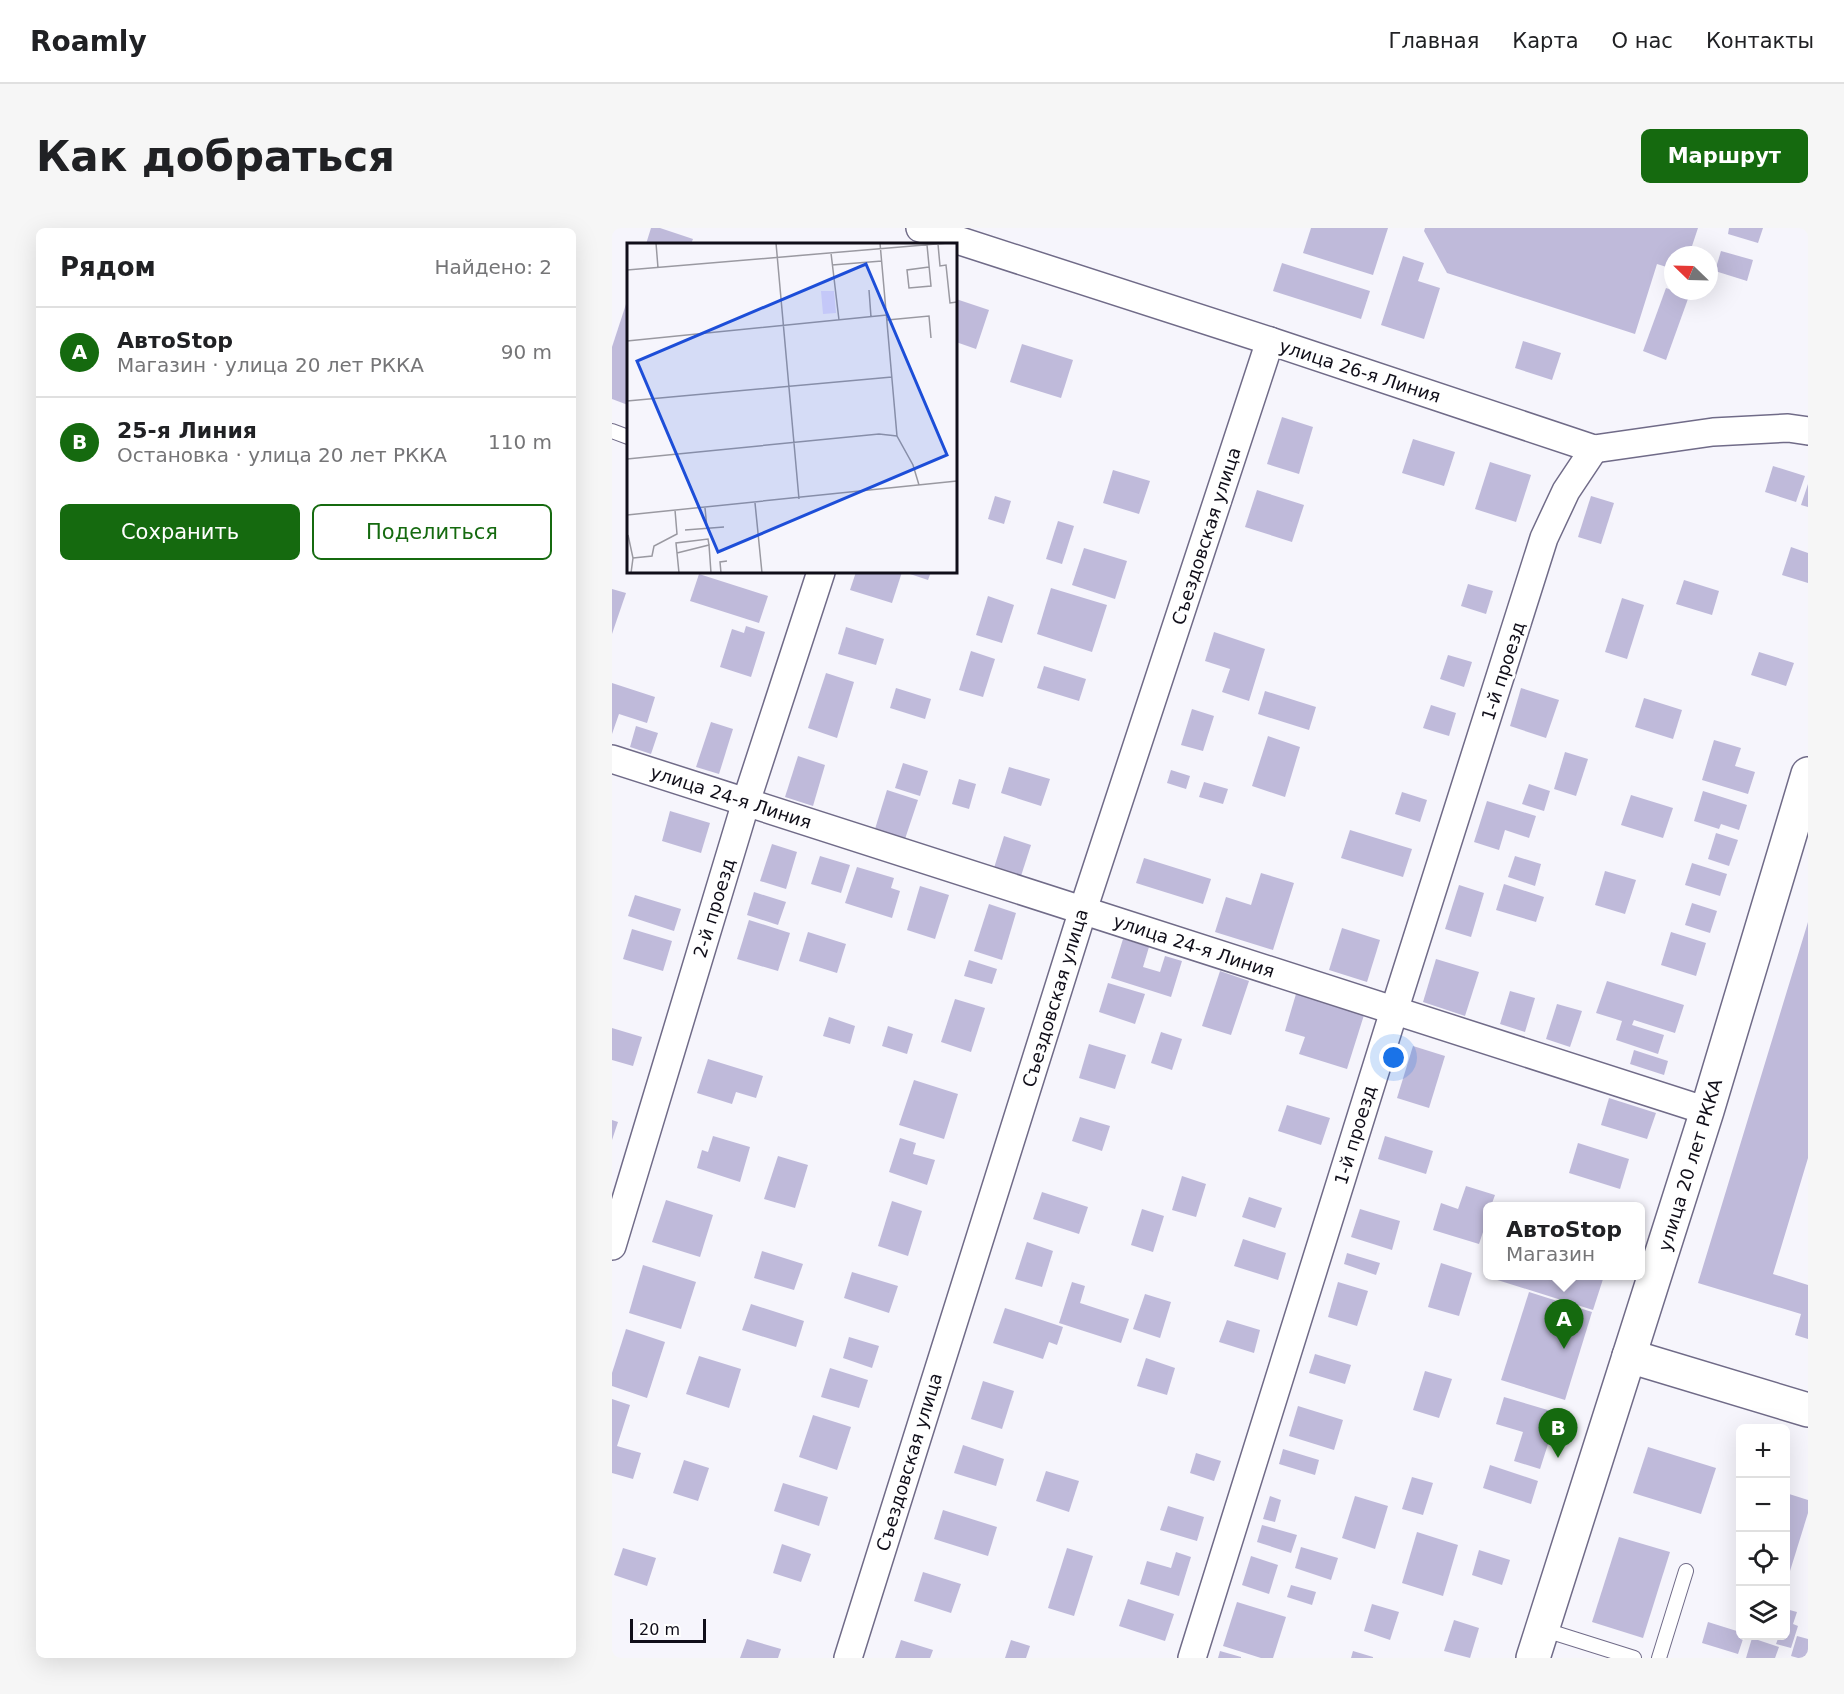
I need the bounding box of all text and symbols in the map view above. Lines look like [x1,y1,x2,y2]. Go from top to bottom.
text: Roamly [30,25,147,58]
text: Главная [1389,29,1479,53]
text: Карта [1512,29,1579,53]
text: О нас [1612,29,1673,53]
text: Контакты [1706,29,1814,53]
button: Маршрут [1641,129,1808,183]
text: Как добраться [36,132,395,181]
inset map [627,243,957,573]
north arrow [1664,246,1718,300]
text: Рядом [60,252,156,282]
text: Найдено: 2 [434,255,552,279]
text: АвтоStop [117,328,233,353]
street label: улица 26-я Линия [1277,335,1443,407]
text: A [72,340,87,364]
text: 90 m [501,340,552,364]
text: Магазин · улица 20 лет РККА [117,353,424,377]
text: 25-я Линия [117,418,257,443]
text: B [72,430,87,454]
text: 110 m [488,430,552,454]
text: Остановка · улица 20 лет РККА [117,443,447,467]
street label: Съездовская улица [1167,445,1245,627]
button: Сохранить [60,504,300,560]
button: Поделиться [312,504,552,560]
street label: 1-й проезд [1477,619,1529,723]
street label: улица 24-я Линия [648,761,814,833]
street label: 2-й проезд [689,856,739,960]
street label: Съездовская улица [1018,906,1092,1090]
street label: улица 24-я Линия [1111,910,1277,982]
your location [1379,1043,1408,1072]
street label: улица 20 лет РККА [1654,1076,1726,1254]
street label: 1-й проезд [1330,1083,1380,1187]
popup [1483,1202,1645,1280]
text: АвтоStop [1506,1217,1622,1242]
text: Магазин [1506,1242,1595,1266]
pin: A [1544,1300,1584,1349]
street label: Съездовская улица [872,1370,946,1554]
pin: B [1538,1408,1578,1458]
map controls [1736,1424,1790,1640]
button: + [1736,1424,1790,1478]
button: − [1736,1478,1790,1532]
button: locate [1736,1532,1790,1586]
button: layers [1736,1586,1790,1640]
scale bar [630,1616,706,1644]
text: 20 m [639,1620,680,1639]

